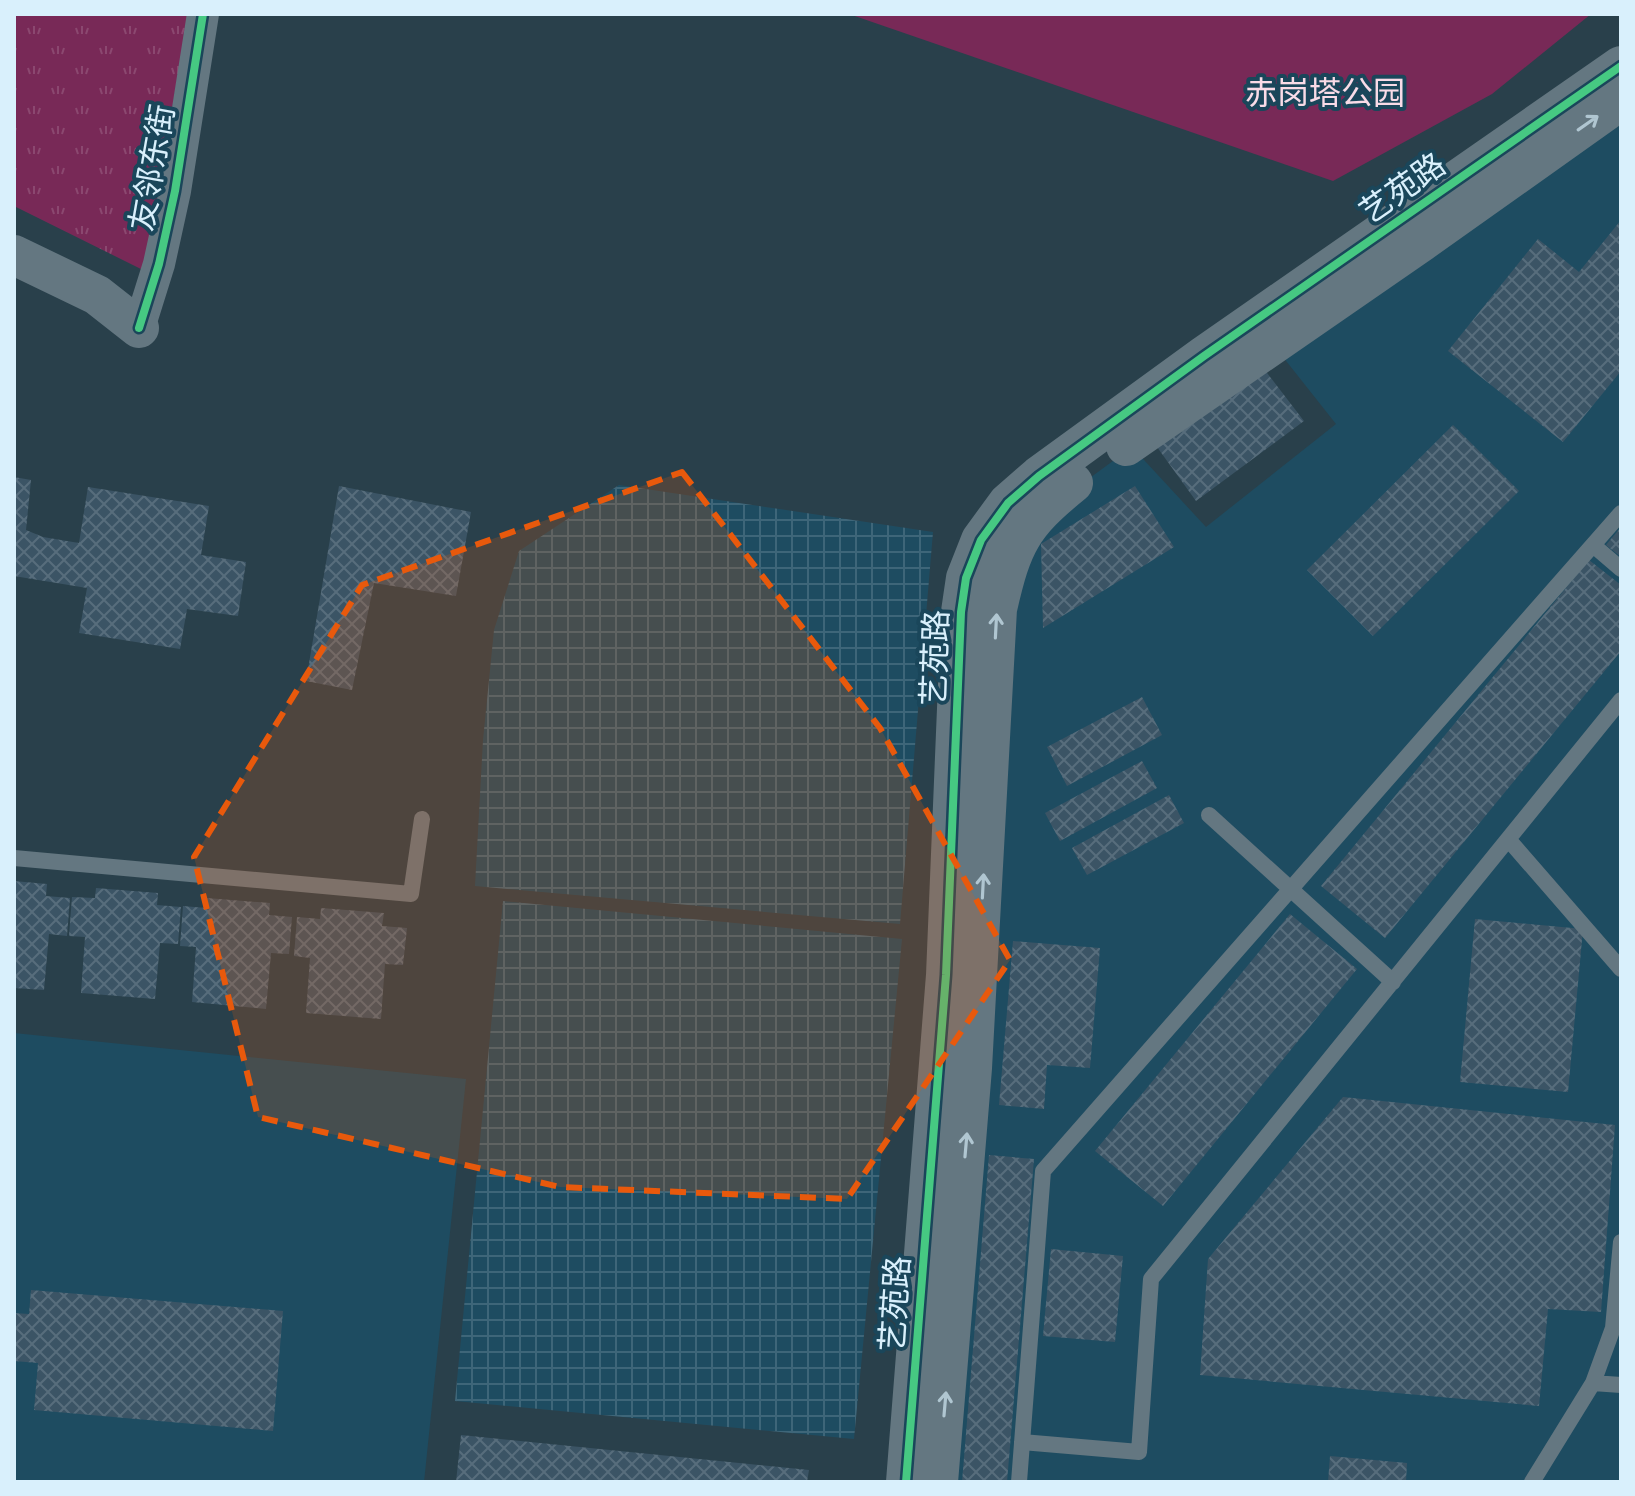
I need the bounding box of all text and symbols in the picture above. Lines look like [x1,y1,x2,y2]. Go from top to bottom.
park label: 赤岗塔公园 [1245,76,1405,110]
street label: 友邻东街 [125,102,180,234]
one-way arrow [1576,115,1598,131]
street label: 艺苑路 [1353,147,1452,230]
street label: 艺苑路 [916,609,954,707]
one-way arrow [989,613,1004,640]
one-way arrow [976,873,991,900]
one-way arrow [959,1132,974,1159]
street label: 艺苑路 [875,1255,915,1353]
one-way arrow [938,1391,953,1418]

